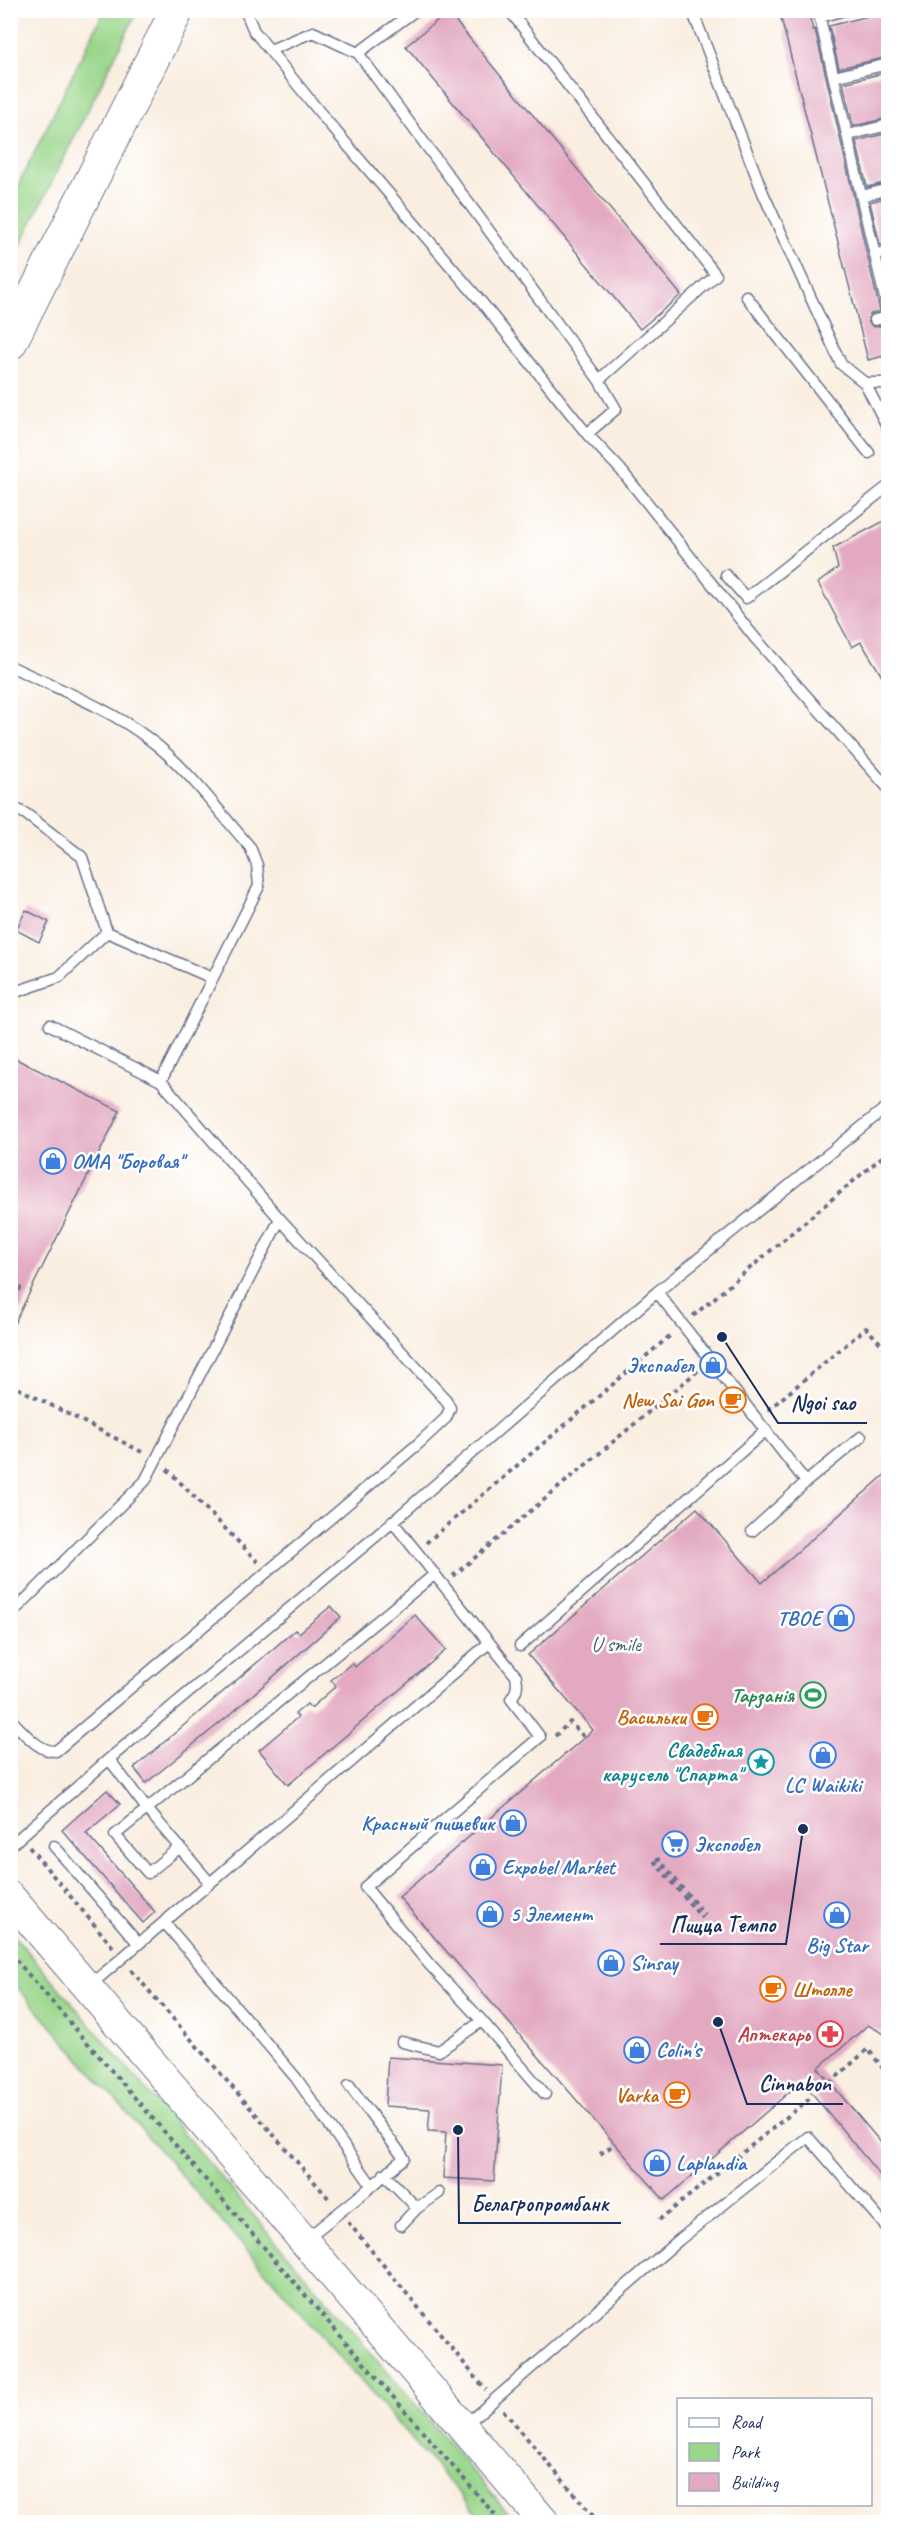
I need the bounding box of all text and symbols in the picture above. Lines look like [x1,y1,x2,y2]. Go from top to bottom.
shop icon: ОМА "Боровая" [38,1146,68,1176]
place label: ОМА "Боровая" [72,1148,189,1174]
shop icon: Экспабел [698,1350,728,1380]
place label: Экспабел [626,1352,696,1378]
callout: Ngoi sao [778,1383,867,1423]
cafe icon: New Sai Gon [718,1385,748,1415]
place label: New Sai Gon [622,1387,715,1413]
text: Ngoi sao [791,1389,857,1417]
shop icon: ТВОЕ [826,1603,856,1633]
place label: ТВОЕ [777,1605,824,1631]
park label: U smile [591,1631,642,1657]
sports icon: Тарзанія [798,1680,828,1710]
place label: Тарзанія [731,1682,795,1709]
cafe icon: Васильки [690,1702,720,1732]
place label: Васильки [616,1704,688,1730]
place label: Свадебная карусель "Спарта" [602,1737,747,1788]
shop icon: LC Waikiki [808,1740,838,1770]
place icon: Свадебная карусель "Спарта" [746,1747,776,1777]
place label: LC Waikiki [785,1772,864,1798]
shop icon: Красный пищевик [498,1808,528,1838]
place label: Красный пищевик [361,1810,497,1836]
supermarket icon: Экспобел [660,1829,690,1859]
place label: Экспобел [694,1831,761,1857]
shop icon: Expobel Market [468,1852,498,1882]
place label: Expobel Market [502,1854,617,1880]
shop icon: 5 Элемент [475,1899,505,1929]
shop icon: Big Star [822,1900,852,1930]
place label: 5 Элемент [510,1901,593,1927]
callout: Пицца Темпо [660,1904,786,1944]
text: Пицца Темпо [671,1911,777,1939]
place label: Big Star [806,1932,870,1958]
shop icon: Sinsay [596,1948,626,1978]
place label: Sinsay [630,1950,681,1976]
cafe icon: Штолле [758,1974,788,2004]
place label: Штолле [792,1976,853,2002]
pharmacy icon: Аптекарь [815,2019,845,2049]
place label: Аптекарь [737,2021,811,2047]
shop icon: Colin's [622,2035,652,2065]
place label: Colin's [656,2037,704,2063]
callout: Cinnabon [747,2064,843,2104]
text: Cinnabon [759,2070,832,2098]
cafe icon: Varka [662,2080,692,2110]
place label: Varka [615,2082,659,2108]
shop icon: Laplandia [642,2148,672,2178]
place label: Laplandia [676,2150,748,2176]
callout: Белагропромбанк [459,2183,621,2223]
text: Белагропромбанк [471,2190,611,2218]
legend [677,2398,872,2506]
text: Road [731,2411,764,2433]
text: Park [731,2441,761,2463]
text: Building [731,2471,780,2493]

